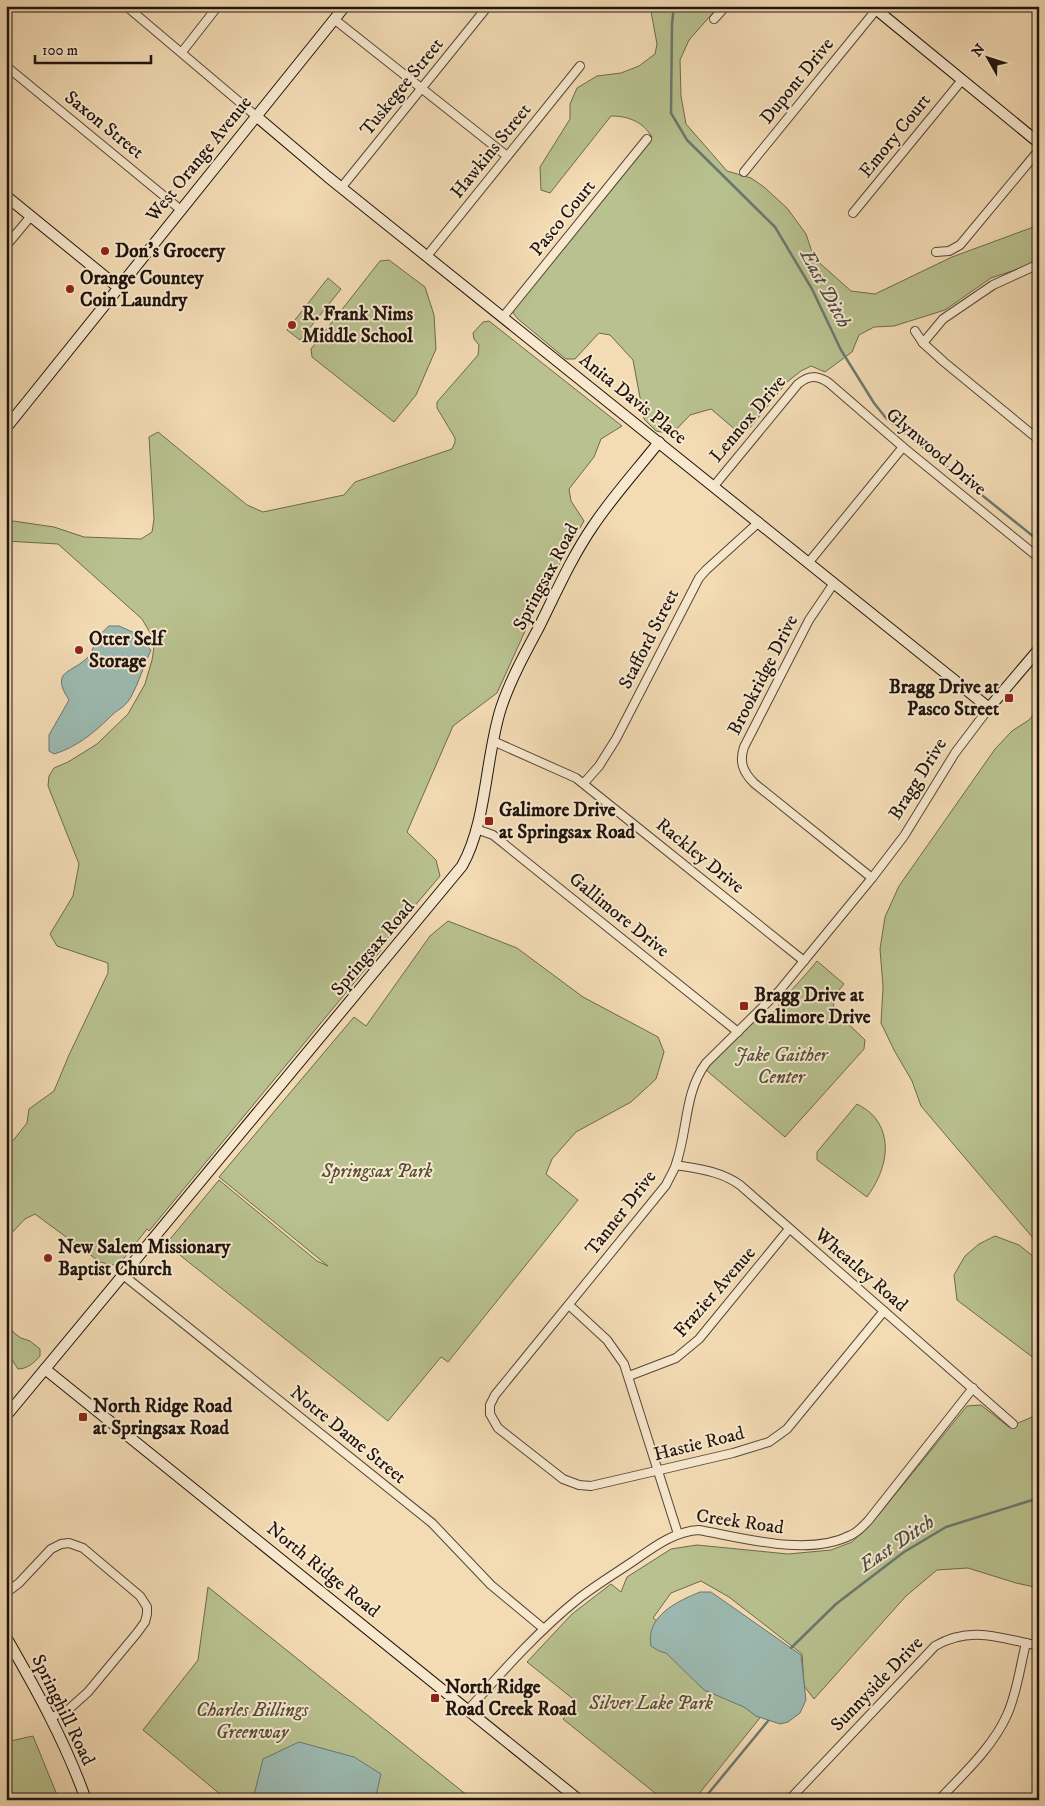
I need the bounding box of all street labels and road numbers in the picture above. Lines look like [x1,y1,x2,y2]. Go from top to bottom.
street label: Tuskegee Street [355,33,449,141]
street label: Dupont Drive [755,33,839,129]
street label: Saxon Street [60,86,148,164]
street label: Emory Court [854,89,936,183]
street label: West Orange Avenue [141,91,257,227]
street label: Hawkins Street [446,99,536,203]
street label: Pasco Court [525,175,601,261]
street label: Anita Davis Place [575,349,692,449]
street label: Lennox Drive [705,371,791,467]
street label: Glynwood Drive [881,403,991,501]
street label: Springsax Road [508,519,584,634]
street label: Stafford Street [614,585,684,693]
street label: Brookridge Drive [723,611,803,739]
street label: Bragg Drive [884,734,952,824]
street label: Rackley Drive [651,813,749,899]
street label: Gallimore Drive [564,868,674,963]
street label: Springsax Road [326,895,420,1000]
street label: Tanner Drive [581,1166,661,1260]
street label: Wheatley Road [809,1223,913,1317]
street label: Frazier Avenue [669,1242,761,1342]
street label: Notre Dame Street [285,1381,411,1489]
street label: Hastie Road [651,1422,747,1466]
street label: Creek Road [695,1504,786,1540]
street label: North Ridge Road [262,1517,385,1623]
street label: Sunnyside Drive [826,1632,928,1736]
street label: Springhill Road [26,1651,100,1770]

